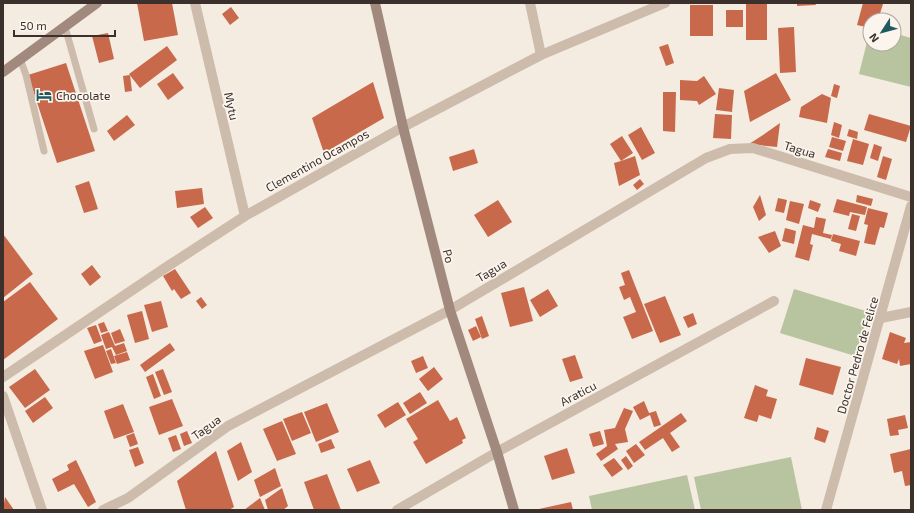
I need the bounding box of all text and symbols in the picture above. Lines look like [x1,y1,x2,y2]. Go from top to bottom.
scale bar [14,12,115,38]
north arrow [862,12,902,52]
text: 50 m [20,18,47,32]
text: N [866,31,881,45]
hotel icon: Chocolate [35,86,53,104]
place label: Chocolate [56,88,110,102]
street label: Mytu [222,91,242,121]
street label: Clementino Ocampos [263,126,371,194]
street label: Tagua [782,138,818,160]
street label: Po [441,248,458,265]
street label: Tagua [473,256,509,284]
street label: Doctor Pedro de Felice [834,295,880,415]
street label: Araticu [557,378,599,408]
street label: Tagua [189,412,223,442]

